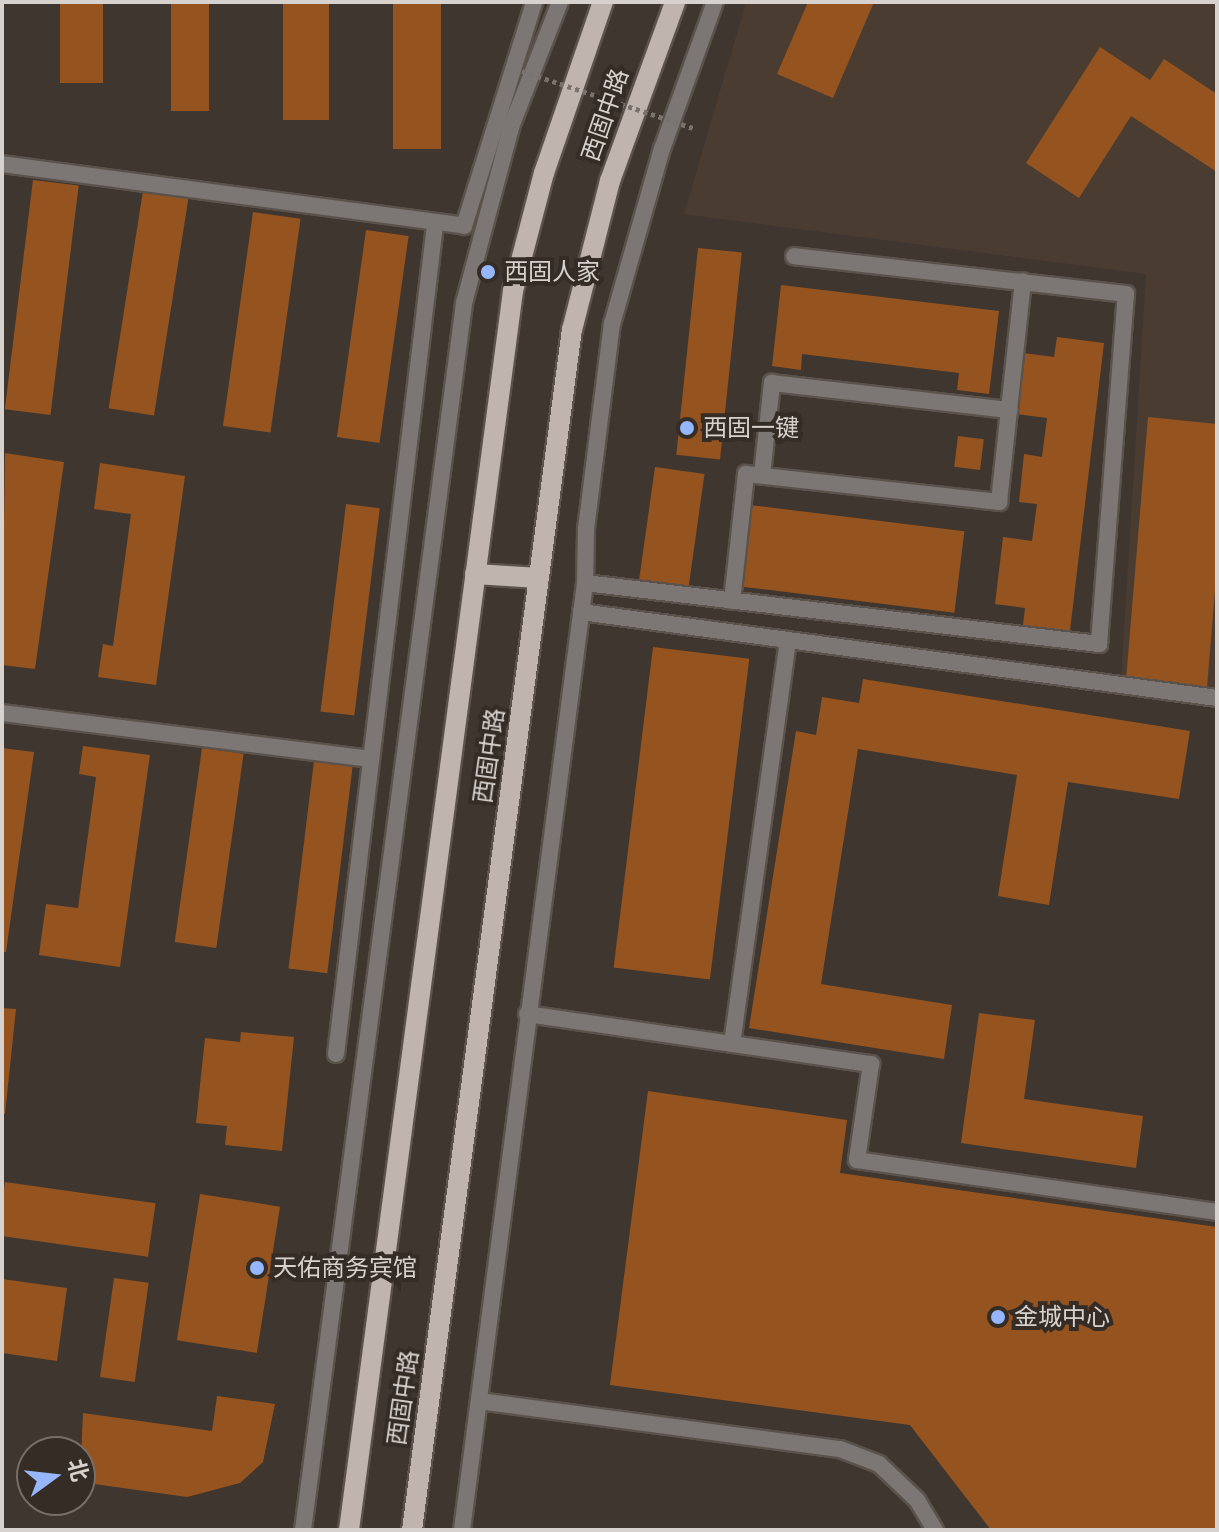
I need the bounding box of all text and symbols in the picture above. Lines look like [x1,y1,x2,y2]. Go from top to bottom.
street label: 西固中路 [576,65,634,165]
place label: 西固人家 [504,258,600,286]
marker: 西固人家 [479,263,497,281]
place label: 西固一键 [703,414,799,442]
marker: 西固一键 [678,419,696,437]
street label: 西固中路 [468,706,510,806]
place label: 天佑商务宾馆 [273,1254,417,1282]
marker: 天佑商务宾馆 [248,1259,266,1277]
place label: 金城中心 [1014,1303,1110,1331]
marker: 金城中心 [989,1308,1007,1326]
street label: 西固中路 [382,1348,424,1448]
north arrow [16,1436,96,1516]
text: 北 [62,1456,94,1484]

